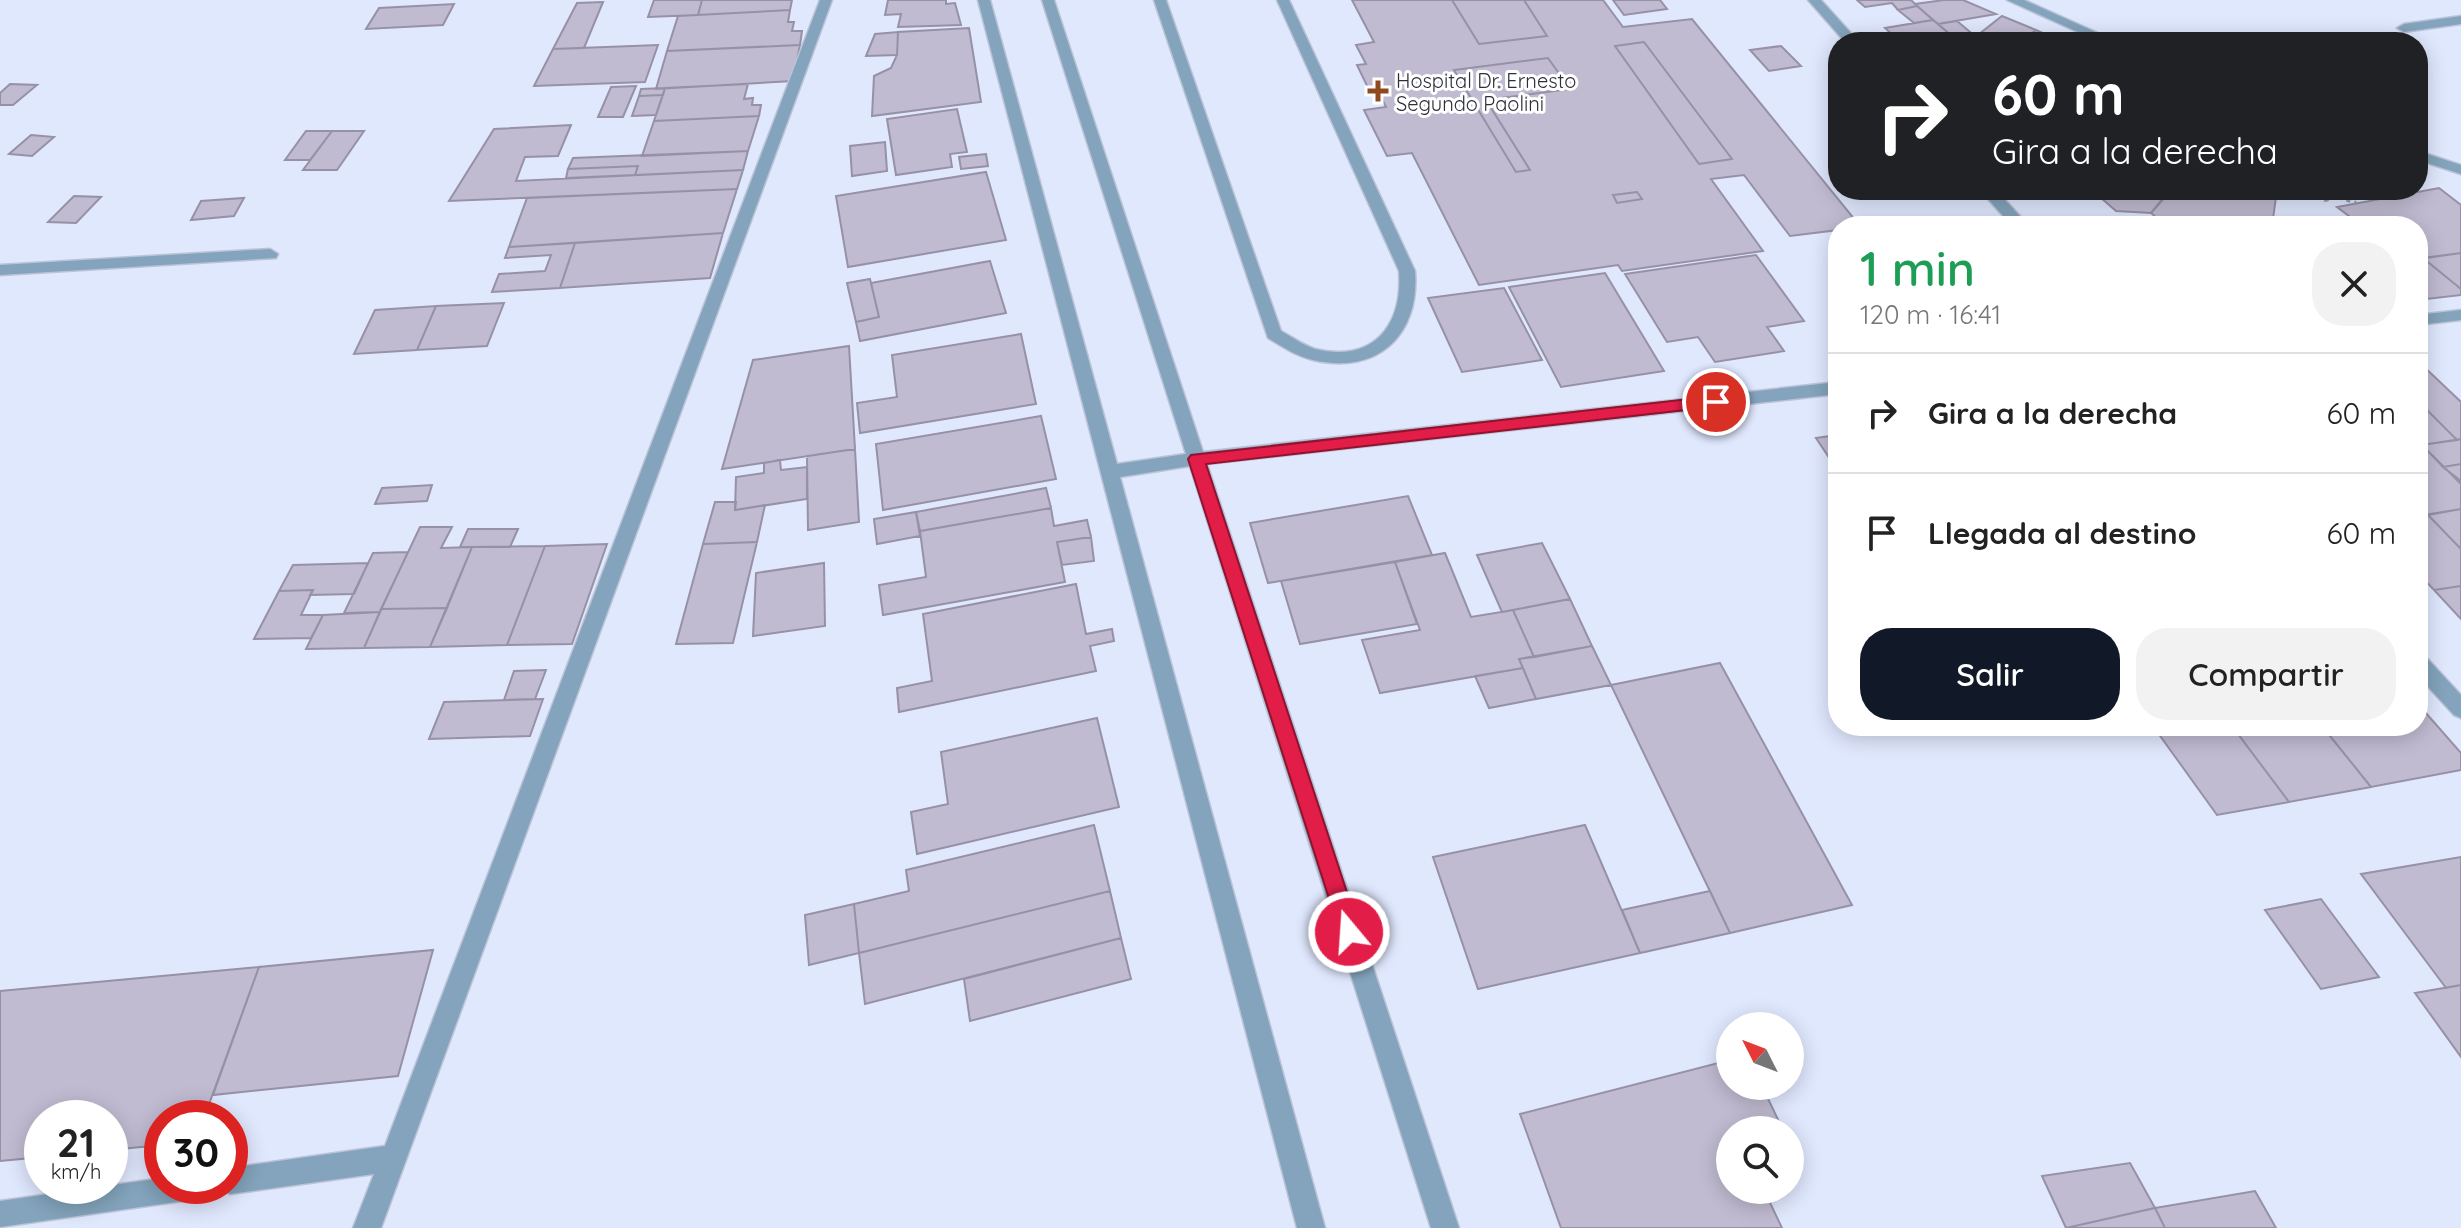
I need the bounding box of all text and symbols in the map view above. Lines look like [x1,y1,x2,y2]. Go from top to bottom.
text: 60 m [1992,59,2125,129]
icon: right [1860,64,1964,168]
place label: Hospital Dr. Ernesto Segundo Paolini [1396,68,1576,116]
marker: Hospital Dr. Ernesto Segundo Paolini [1367,80,1389,102]
text: Gira a la derecha [1992,128,2278,173]
text: 1 min [1860,238,1975,298]
button: close [2312,242,2396,326]
text: 120 m · 16:41 [1860,298,2001,331]
pin [1682,368,1750,436]
icon: arrive [1694,380,1738,424]
icon: right [1860,391,1904,435]
text: Gira a la derecha [1928,394,2177,432]
text: 60 m [2326,394,2396,432]
icon: arrive [1860,511,1904,555]
text: Llegada al destino [1928,514,2196,552]
text: 60 m [2326,514,2396,552]
button: Salir [1860,628,2120,720]
button: Compartir [2136,628,2396,720]
position arrow [1307,890,1391,974]
north arrow [1716,1012,1804,1100]
map controls [1716,1012,1804,1204]
speed limit sign: 30 [144,1100,248,1204]
button: search [1716,1116,1804,1204]
text: 21 [57,1117,95,1167]
text: km/h [51,1159,101,1184]

